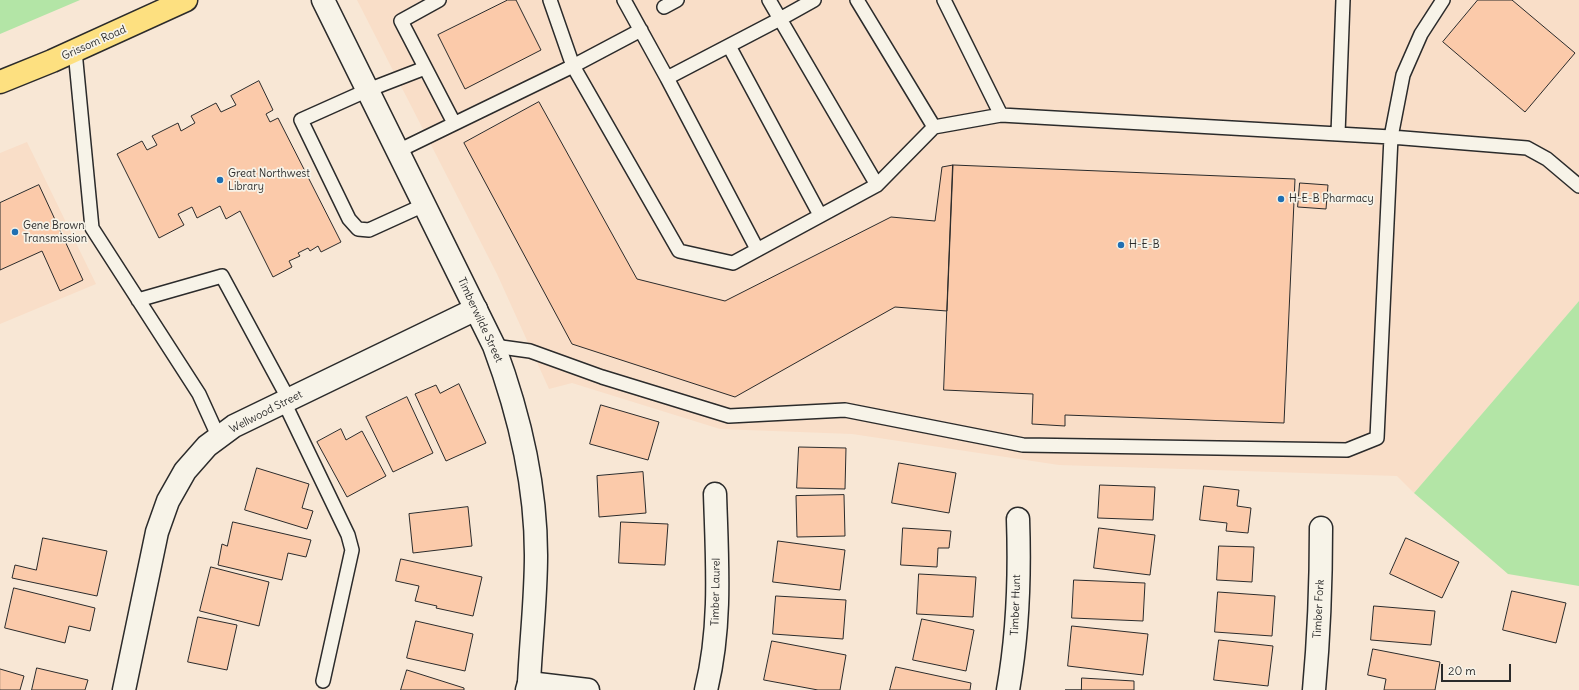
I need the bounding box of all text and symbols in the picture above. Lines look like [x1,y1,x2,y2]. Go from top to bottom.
street label: Grissom Road [60,23,128,63]
place label: Great Northwest Library [228,167,310,193]
marker: Great Northwest Library [215,175,225,185]
place label: H-E-B Pharmacy [1289,192,1374,206]
marker: H-E-B Pharmacy [1276,194,1286,204]
place label: Gene Brown Transmission [23,219,87,245]
marker: Gene Brown Transmission [10,227,20,237]
place label: H-E-B [1129,238,1160,252]
marker: H-E-B [1116,240,1126,250]
street label: Timberwilde Street [455,275,505,365]
street label: Wellwood Street [227,388,305,436]
street label: Timber Laurel [709,558,723,626]
street label: Timber Hunt [1008,574,1024,636]
street label: Timber Fork [1311,579,1327,639]
scale bar [1443,656,1513,682]
text: 20 m [1448,663,1476,678]

